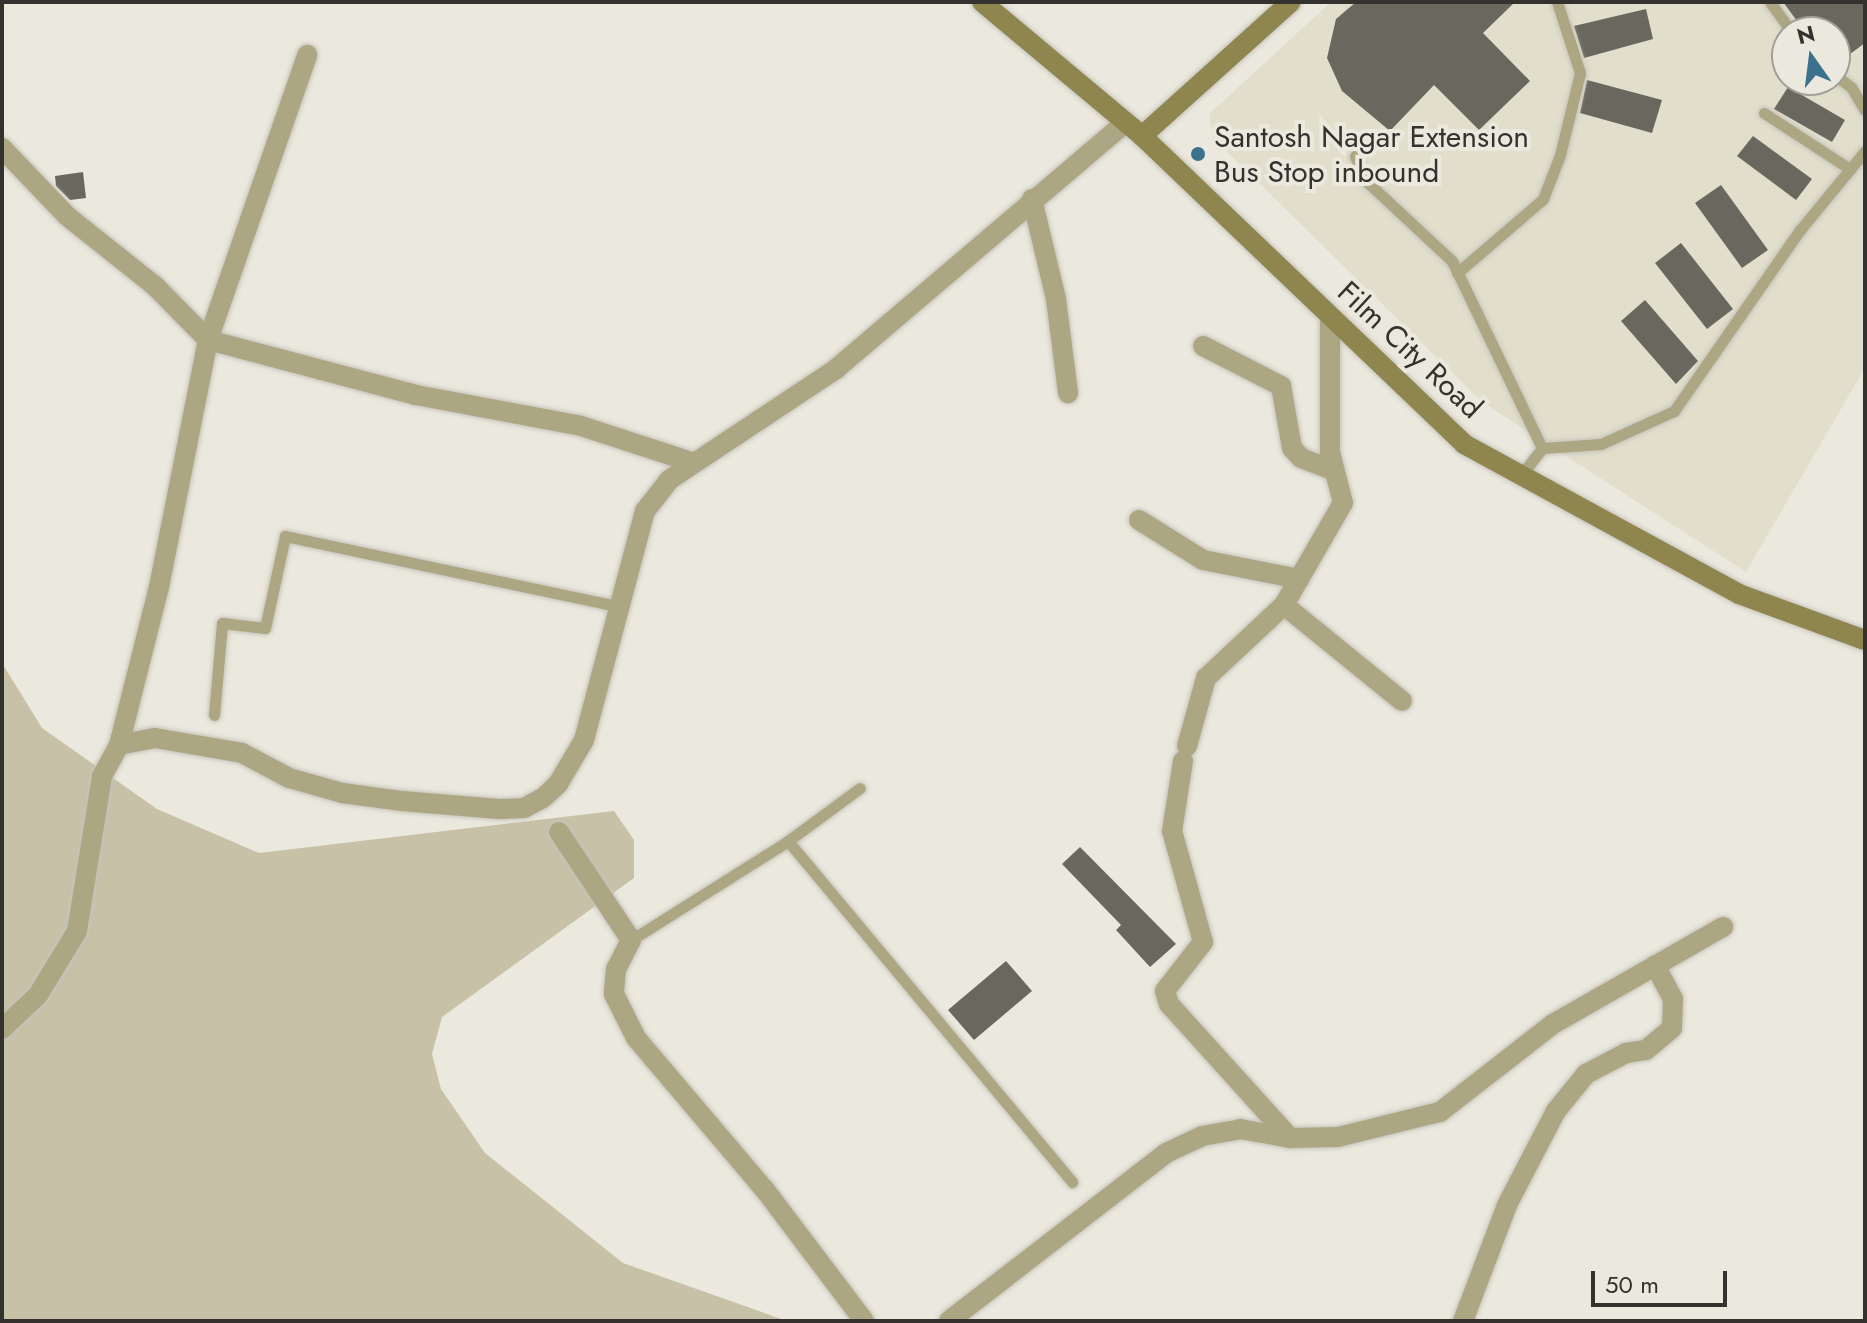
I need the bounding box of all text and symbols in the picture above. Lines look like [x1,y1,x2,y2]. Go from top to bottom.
north arrow [1771,16,1851,96]
text: N [1793,17,1818,52]
place label: Santosh Nagar Extension Bus Stop inbound [1214,119,1529,190]
marker: Santosh Nagar Extension Bus Stop inbound [1189,145,1207,163]
street label: Film City Road [1330,274,1490,426]
scale bar [1595,1255,1731,1305]
text: 50 m [1605,1267,1659,1302]

